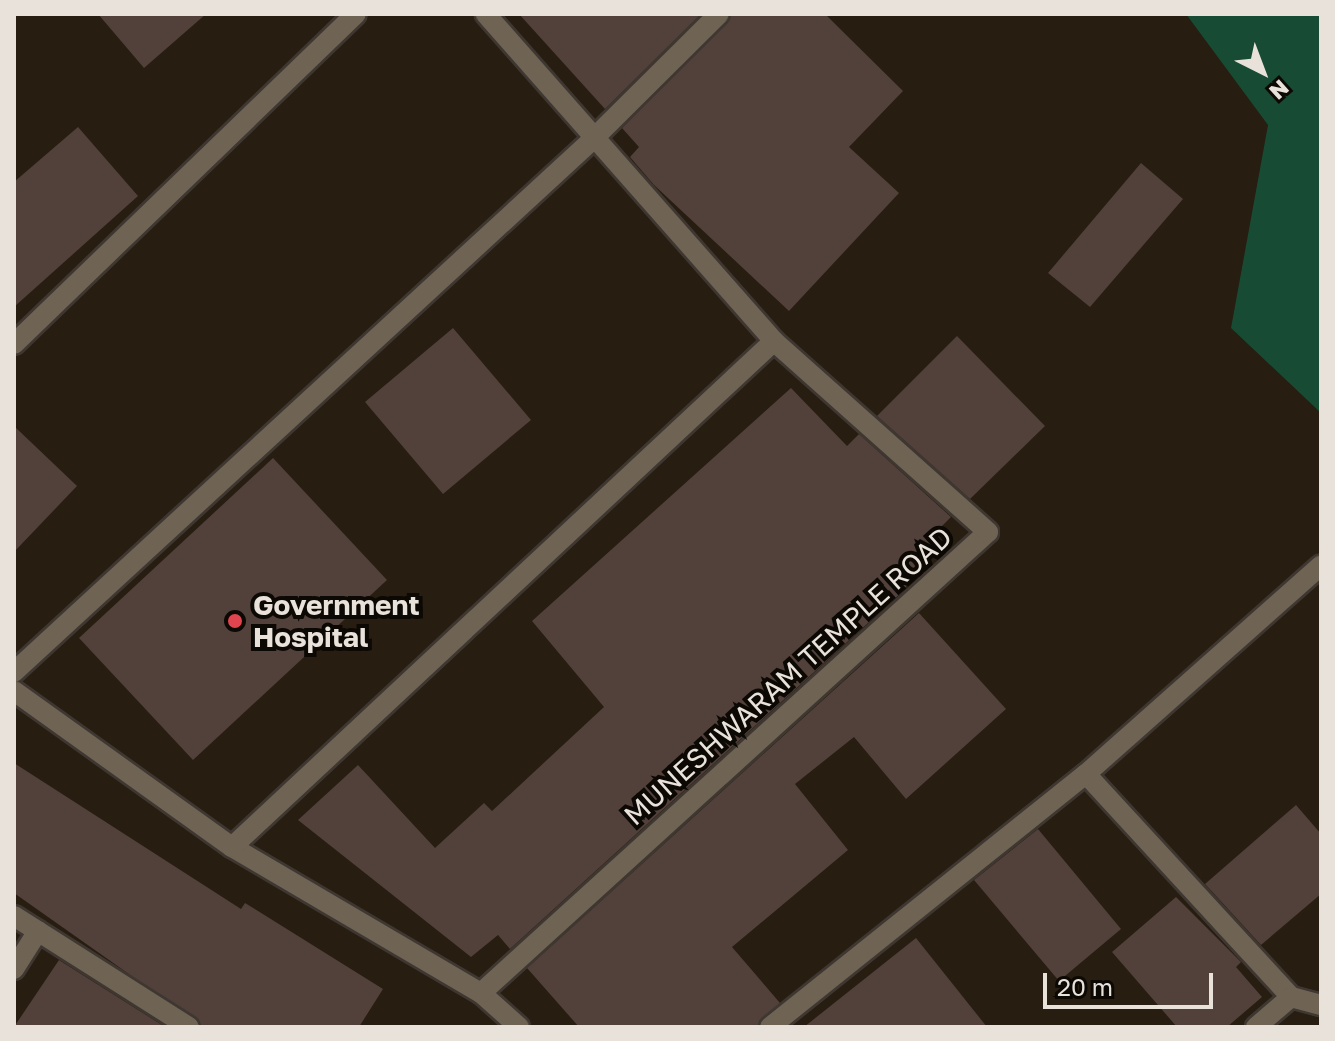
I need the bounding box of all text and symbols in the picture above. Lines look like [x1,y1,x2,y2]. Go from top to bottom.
north arrow [1223,32,1303,112]
text: N [1264,75,1295,106]
street label: MUNESHWARAM TEMPLE ROAD [617,520,959,832]
place label: Government Hospital [253,588,420,654]
marker: Government Hospital [224,610,246,632]
scale bar [1047,957,1217,1007]
text: 20 m [1057,972,1113,1001]

